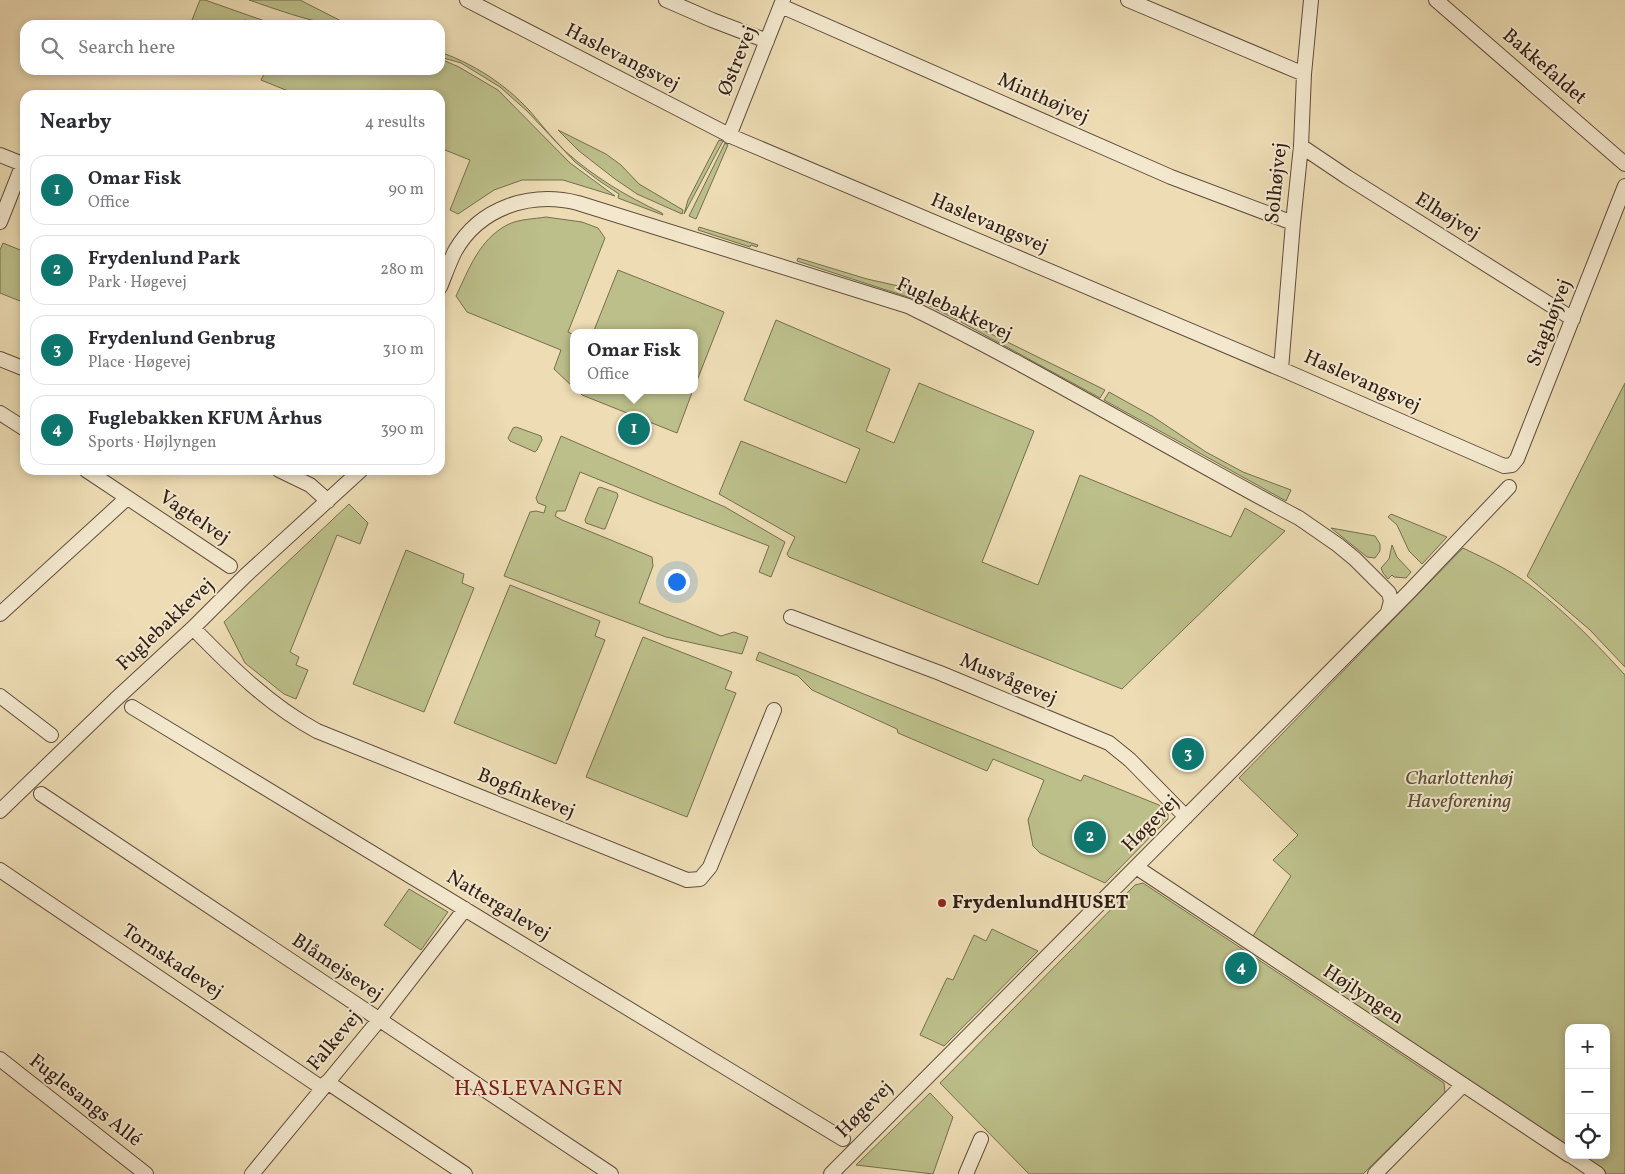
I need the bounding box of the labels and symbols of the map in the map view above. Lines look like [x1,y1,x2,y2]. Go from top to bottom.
street label: Haslevangsvej [560,17,684,99]
street label: Østrevej [711,22,765,100]
street label: Bakkefaldet [1496,22,1592,112]
street label: Minthøjvej [993,66,1093,132]
street label: Solhøjvej [1259,141,1295,225]
street label: Elhøjvej [1409,186,1485,248]
street label: Haslevangsvej [926,187,1052,261]
street label: Fuglebakkevej [892,271,1016,349]
street label: Staghøjvej [1520,275,1580,371]
street label: Haslevangsvej [1299,344,1425,420]
pin: 1 [618,410,650,448]
street label: Vagtelvej [153,484,235,552]
your location [664,569,690,595]
street label: Fuglebakkevej [111,572,221,678]
street label: Musvågevej [955,647,1061,713]
pin: 3 [1172,735,1204,773]
street label: Bogfinkevej [473,762,579,826]
park label: Charlottenhøj Haveforening [1405,765,1514,816]
street label: Høgevej [1116,789,1186,859]
pin: 2 [1074,818,1106,856]
street label: Nattergalevej [441,864,555,948]
place label: FrydenlundHUSET [952,889,1129,917]
marker: FrydenlundHUSET [936,897,948,909]
street label: Tornskadevej [116,918,228,1006]
street label: Blåmejsevej [286,927,388,1009]
pin: 4 [1225,949,1257,987]
street label: Højlyngen [1317,958,1409,1032]
street label: Falkevej [301,1005,369,1077]
street label: Fuglesangs Allé [23,1048,147,1154]
district label: HASLEVANGEN [454,1074,624,1105]
street label: Høgevej [830,1075,900,1145]

